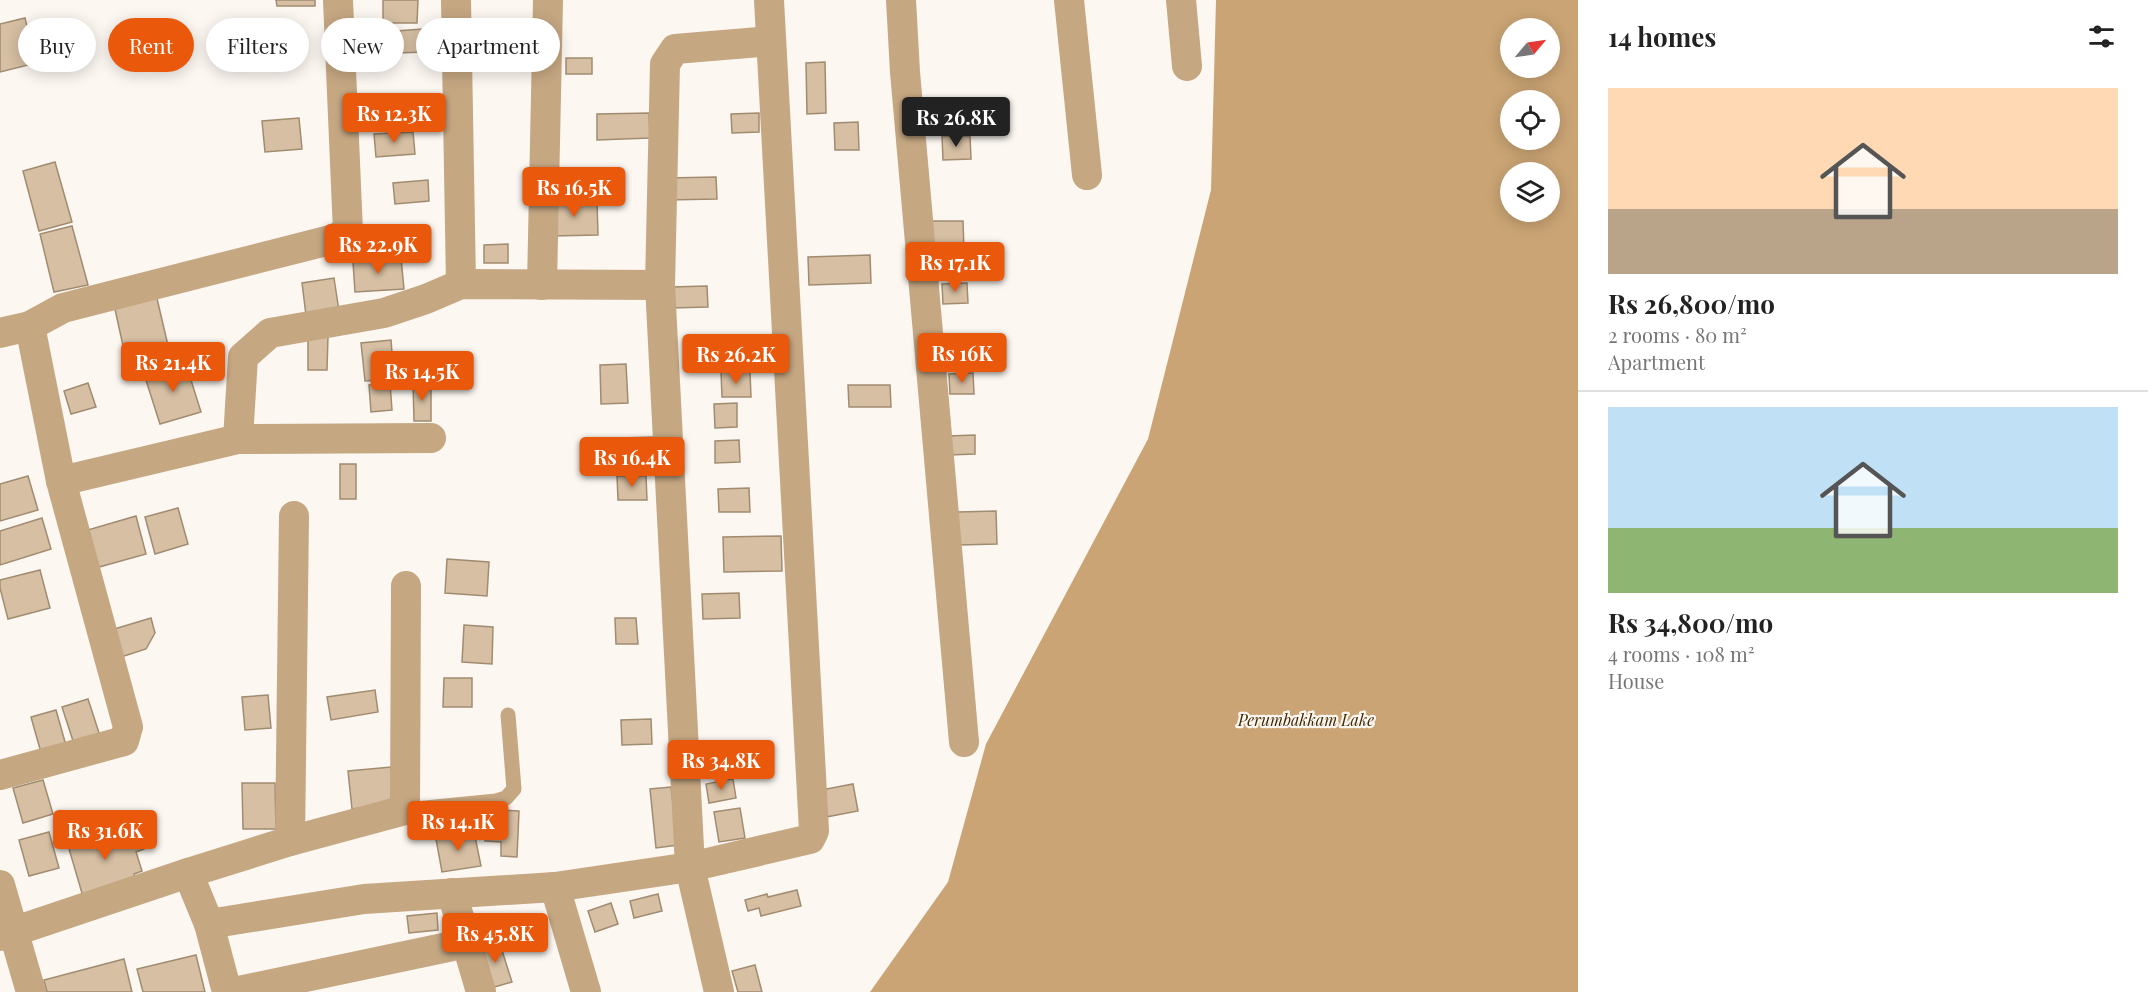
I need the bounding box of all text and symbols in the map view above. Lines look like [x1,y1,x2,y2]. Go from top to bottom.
chip: Buy [18,18,96,72]
chip: Rent [108,18,194,72]
chip: Filters [206,18,309,72]
chip: New [321,18,404,72]
chip: Apartment [416,18,560,72]
north arrow [1500,18,1560,78]
map controls [1500,18,1560,222]
text: 14 homes [1608,19,1716,54]
icon: filters [2085,20,2118,53]
button: locate [1500,90,1560,150]
pin: Rs 12.3K [332,93,456,144]
pin: Rs 26.8K [894,97,1018,148]
text: Rs 12.3K [357,99,431,126]
text: Rs 26.8K [916,103,996,130]
icon: home [1809,127,1917,235]
button: layers [1500,162,1560,222]
pin: Rs 16.5K [512,167,636,218]
text: Rs 16.5K [536,173,612,200]
pin: Rs 22.9K [316,224,440,275]
text: Rs 22.9K [338,230,418,257]
pin: Rs 17.1K [893,242,1017,293]
text: Rs 17.1K [919,248,991,275]
text: Rs 26,800/mo [1608,286,1775,321]
text: 2 rooms · 80 m² [1608,321,1747,348]
pin: Rs 16K [913,333,1011,384]
pin: Rs 26.2K [674,334,798,385]
text: Rs 16K [932,339,992,366]
text: Rs 26.2K [696,340,776,367]
pin: Rs 21.4K [111,342,235,393]
text: Rs 21.4K [135,348,211,375]
text: Apartment [1608,348,1705,375]
pin: Rs 14.5K [360,351,484,402]
text: Rs 14.5K [385,357,459,384]
pin: Rs 16.4K [570,437,694,488]
text: Rs 16.4K [594,443,670,470]
icon: home [1809,446,1917,554]
text: Rs 34,800/mo [1608,605,1773,640]
text: 4 rooms · 108 m² [1608,640,1755,667]
text: House [1608,667,1664,694]
water label: Perumbakkam Lake [1237,709,1374,730]
pin: Rs 34.8K [659,740,783,791]
text: Rs 34.8K [682,746,760,773]
pin: Rs 14.1K [396,801,520,852]
text: Rs 14.1K [421,807,495,834]
pin: Rs 31.6K [43,810,167,861]
text: Rs 31.6K [67,816,143,843]
pin: Rs 45.8K [433,913,557,964]
text: Rs 45.8K [456,919,534,946]

